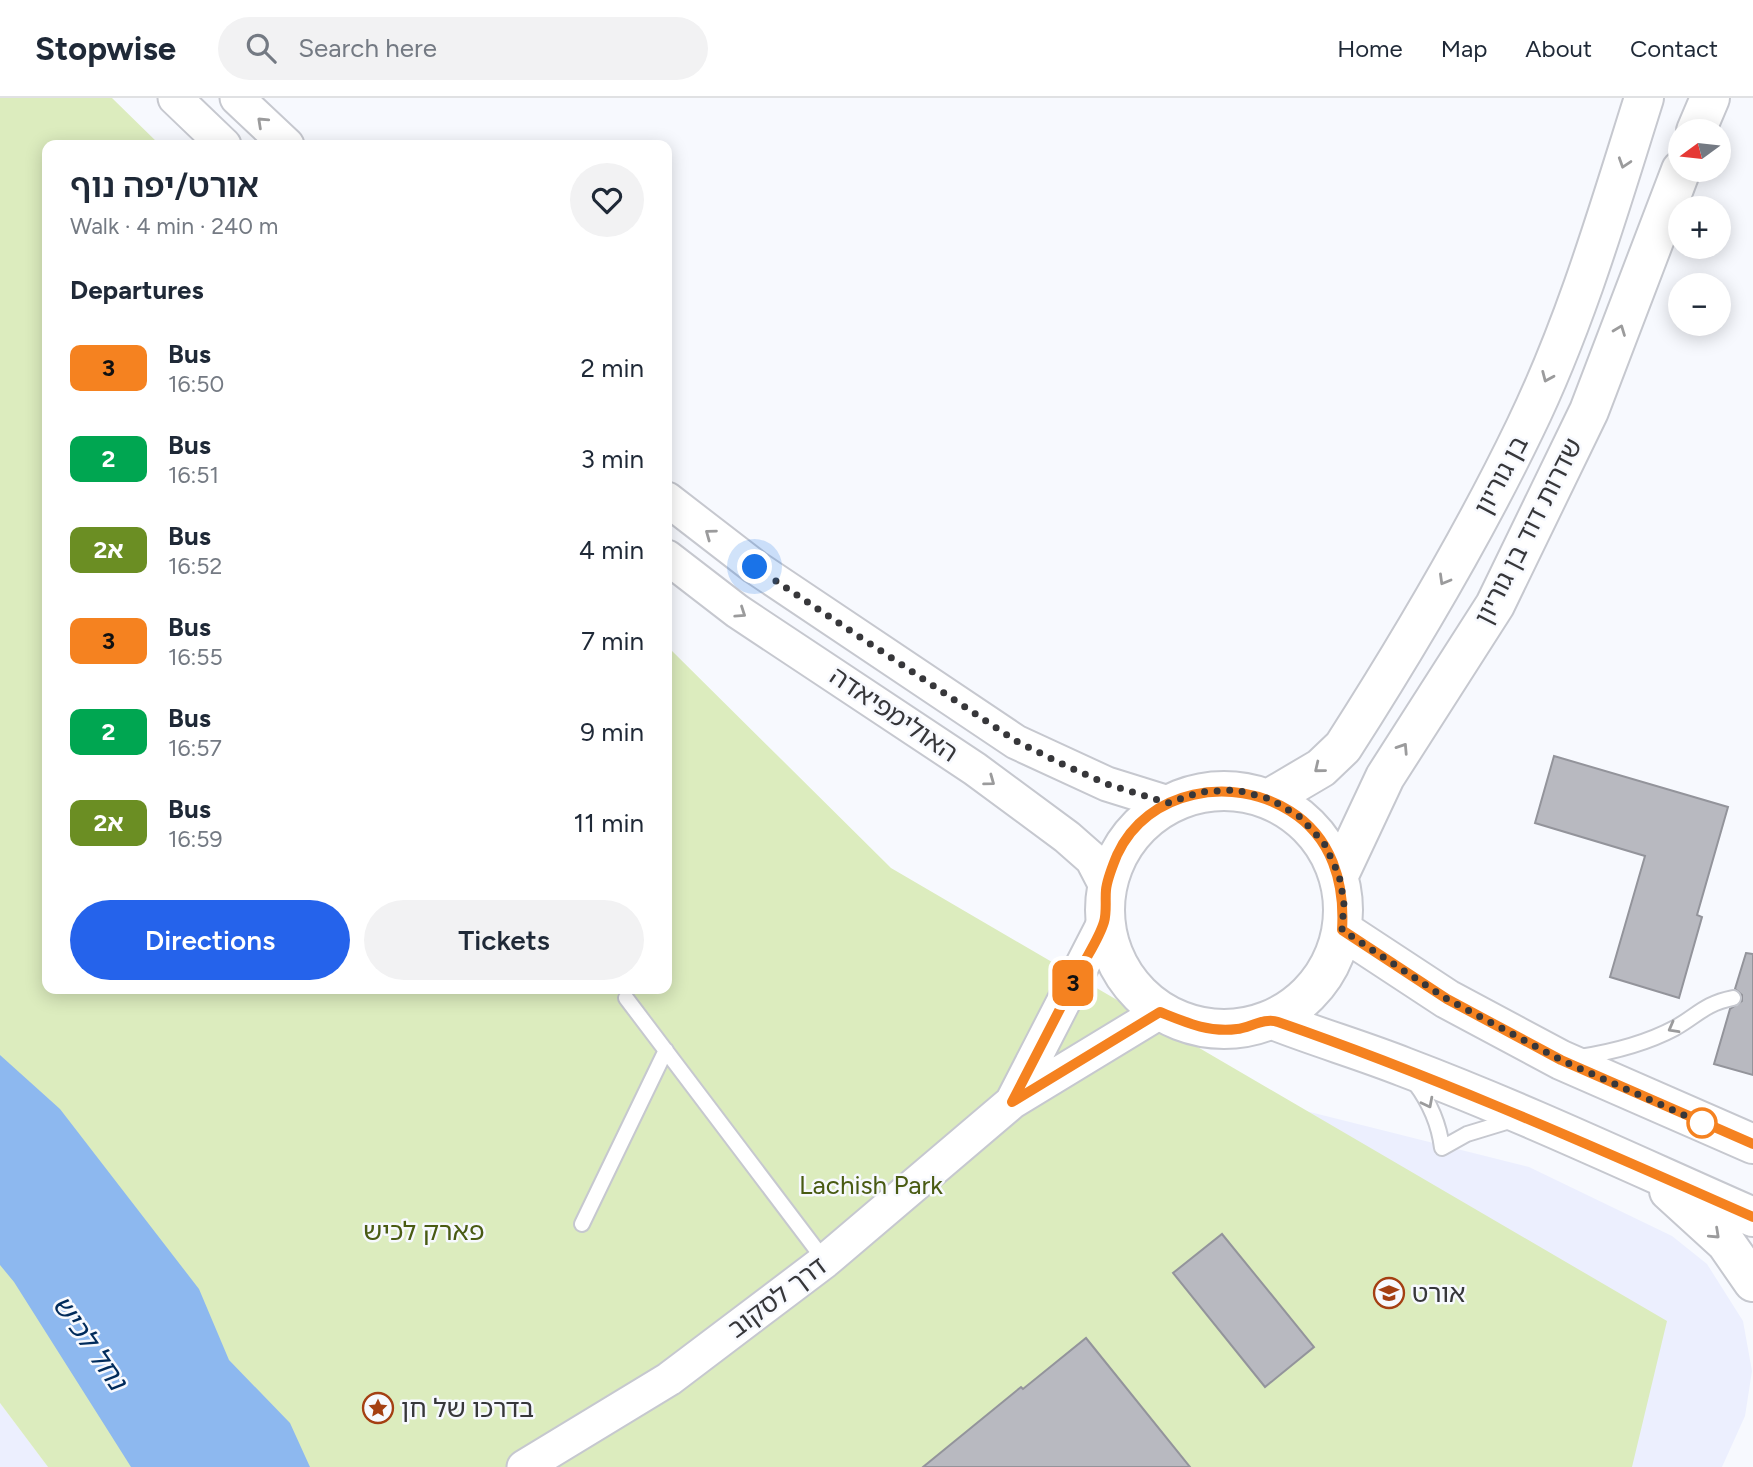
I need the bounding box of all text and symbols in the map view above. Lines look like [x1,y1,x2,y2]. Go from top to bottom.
search box [218,17,708,80]
text: Stopwise [35,29,176,68]
icon: search [242,29,280,67]
text: Search here [298,32,437,64]
text: Home [1337,34,1403,63]
text: Map [1441,34,1487,63]
text: About [1525,34,1592,63]
text: Contact [1630,34,1718,63]
one-way arrow [257,117,270,130]
north arrow [1668,119,1731,182]
map controls [1668,119,1731,336]
one-way arrow [1617,157,1632,169]
button: heart [570,163,644,237]
text: אורט/יפה נוף [70,166,259,205]
button: + [1668,196,1731,259]
text: Walk · 4 min · 240 m [70,212,278,240]
button: − [1668,273,1731,336]
text: Departures [70,274,204,306]
one-way arrow [1611,325,1625,337]
text: Bus [168,338,211,370]
text: 2 min [580,352,644,384]
text: 3 [102,353,115,382]
text: 16:50 [168,370,224,398]
one-way arrow [1541,370,1555,382]
text: Bus [168,429,211,461]
street label: בן גוריון [1467,430,1535,520]
street label: שדרות דוד בן גוריון [1467,432,1589,630]
text: 3 min [581,443,644,475]
text: 2 [102,444,115,473]
text: 16:51 [168,461,219,489]
text: Bus [168,520,211,552]
one-way arrow [706,530,718,542]
text: 4 min [579,534,644,566]
text: 2א [93,535,124,564]
your location [737,549,772,584]
text: 16:52 [168,552,222,580]
one-way arrow [1439,572,1452,585]
one-way arrow [733,604,746,617]
text: Bus [168,611,211,643]
text: 7 min [581,625,644,657]
text: 3 [102,626,115,655]
text: 16:55 [168,643,223,671]
street label: האולימפיאדה [824,659,964,769]
text: Bus [168,702,211,734]
text: 9 min [580,716,644,748]
text: 2 [102,717,115,746]
text: 16:57 [168,734,222,762]
one-way arrow [1395,743,1408,756]
one-way arrow [1315,760,1327,773]
one-way arrow [983,772,995,785]
text: Bus [168,793,211,825]
text: 11 min [573,807,644,839]
text: 2א [93,808,124,837]
text: 16:59 [168,825,223,853]
button: Directions [70,900,350,980]
button: Tickets [364,900,644,980]
line badge: 3 [1050,960,1096,1006]
text: 3 [1066,968,1080,997]
one-way arrow [1667,1020,1680,1033]
one-way arrow [1420,1096,1434,1109]
unlabelled marker [1687,1108,1717,1138]
park label: Lachish Park [799,1169,943,1201]
park label: פארק לכיש [363,1215,485,1247]
one-way arrow [1707,1226,1720,1238]
street label: דרך לסקוב [721,1249,833,1345]
school or university icon: אורט [1372,1276,1406,1310]
place label: אורט [1412,1277,1466,1309]
water label: נחל לכיש [45,1288,136,1398]
place icon: בדרכו של חן [361,1391,395,1425]
place label: בדרכו של חן [401,1392,534,1424]

